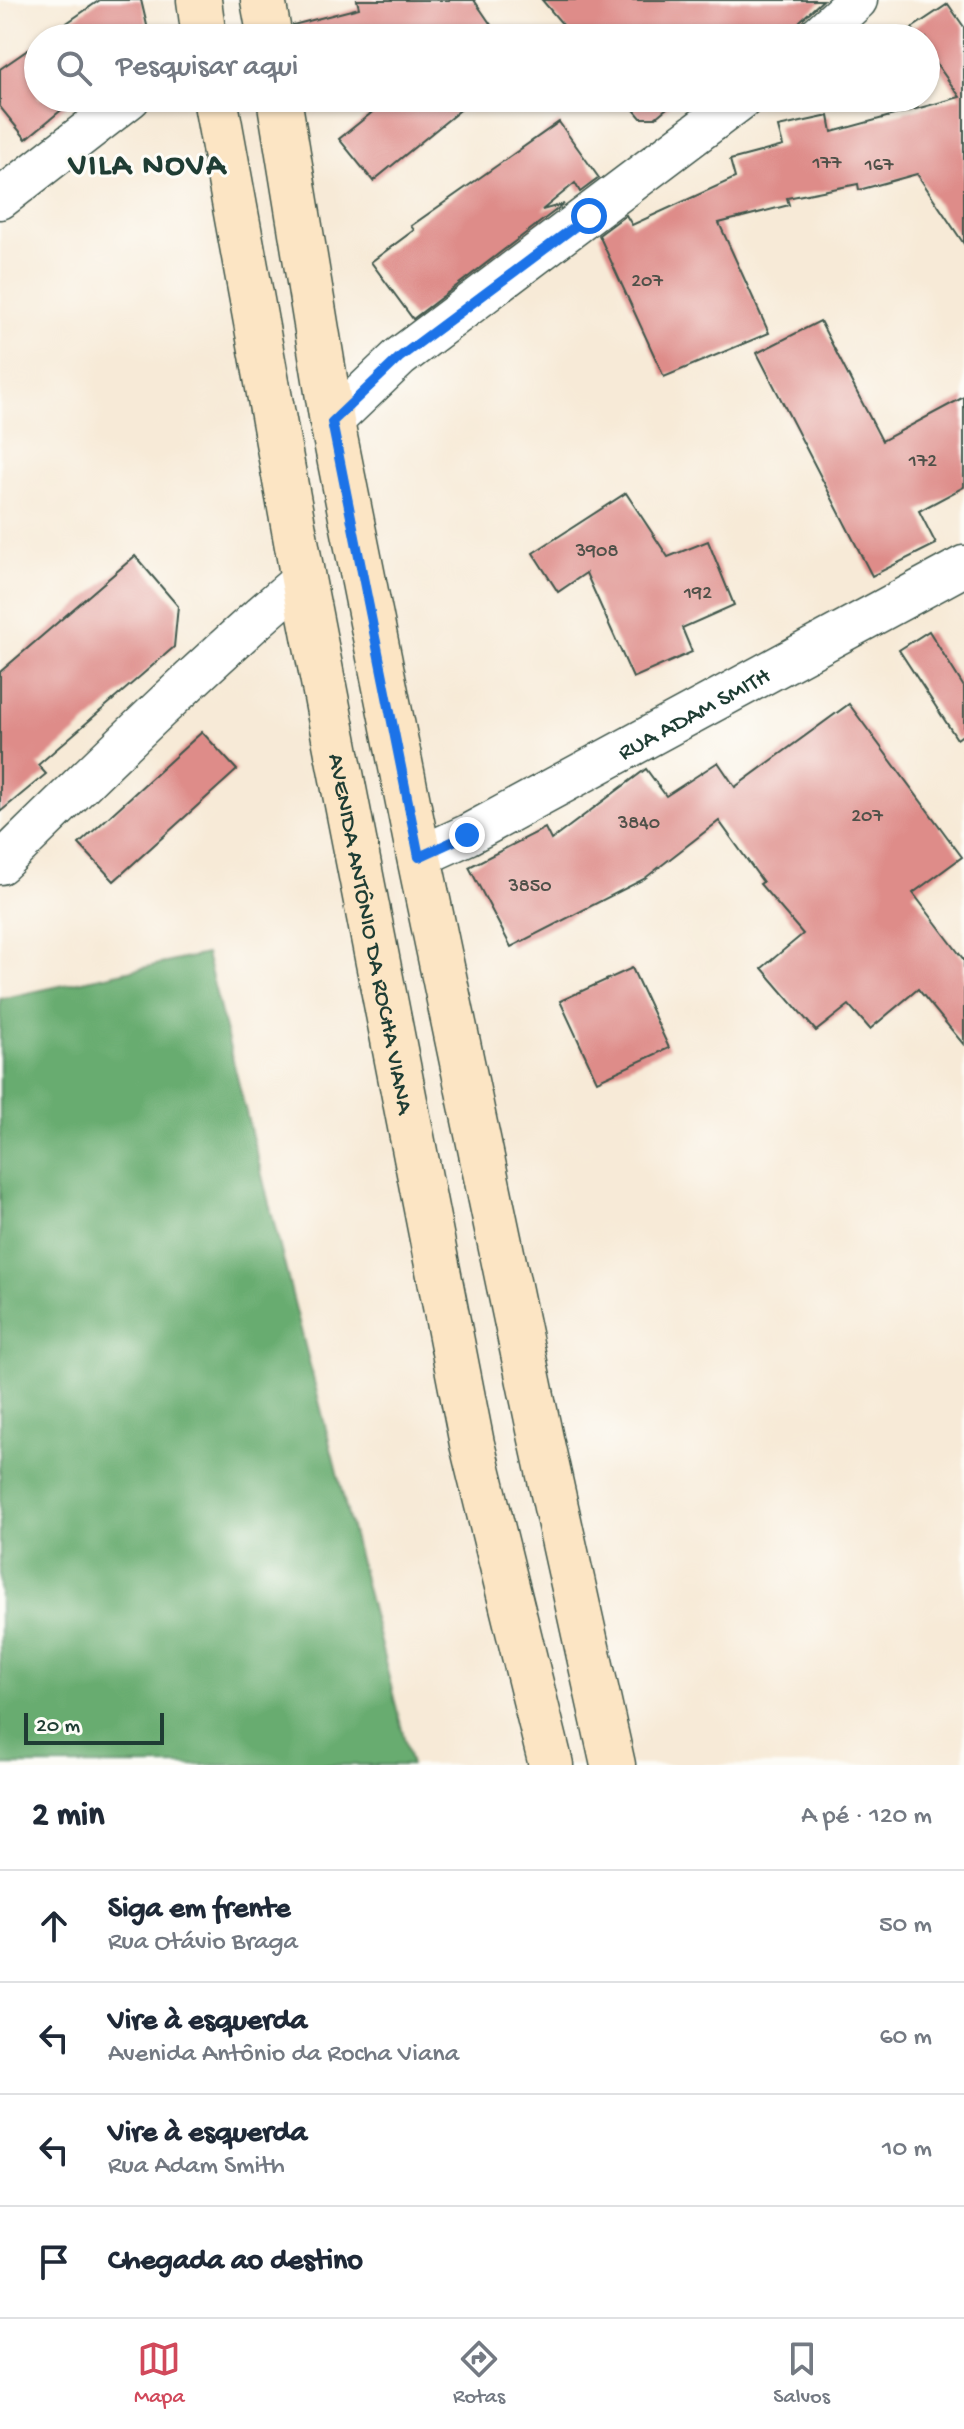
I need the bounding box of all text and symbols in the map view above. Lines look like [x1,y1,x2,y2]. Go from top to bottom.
search box [24,24,940,112]
icon: search [52,46,96,90]
text: Pesquisar aqui [116,51,298,86]
district label: VILA NOVA [67,148,227,186]
house number: 177 [812,153,842,176]
house number: 167 [864,155,894,178]
route start [571,198,607,234]
house number: 207 [631,271,663,294]
house number: 172 [908,451,937,474]
house number: 3908 [575,541,618,564]
house number: 192 [683,583,712,606]
street label: RUA ADAM SMITH [614,663,776,769]
street label: AVENIDA ANTÔNIO DA ROCHA VIANA [319,751,419,1119]
house number: 207 [851,806,883,829]
house number: 3840 [617,813,660,836]
route end [449,817,485,853]
house number: 3850 [507,876,552,899]
scale bar [24,1709,164,1745]
text: 20 m [36,1714,80,1740]
text: 2 min [32,1797,104,1837]
text: A pé · 120 m [801,1802,932,1833]
text: Siga em frente [108,1893,290,1928]
icon: ahead [32,1904,76,1948]
text: 50 m [879,1911,932,1942]
text: Rua Otávio Braga [108,1928,298,1959]
text: Vire à esquerda [108,2005,307,2040]
icon: left [32,2016,76,2060]
text: 60 m [879,2023,932,2054]
text: Avenida Antônio da Rocha Viana [108,2040,459,2071]
text: Vire à esquerda [108,2117,307,2152]
icon: left [32,2128,76,2172]
text: 10 m [882,2135,932,2166]
text: Rua Adam Smith [108,2152,285,2183]
icon: arrive [32,2240,76,2284]
text: Chegada ao destino [108,2245,363,2280]
tab: Mapa [134,2337,185,2411]
tab: Rotas [453,2337,505,2411]
tab: Salvos [773,2337,830,2411]

